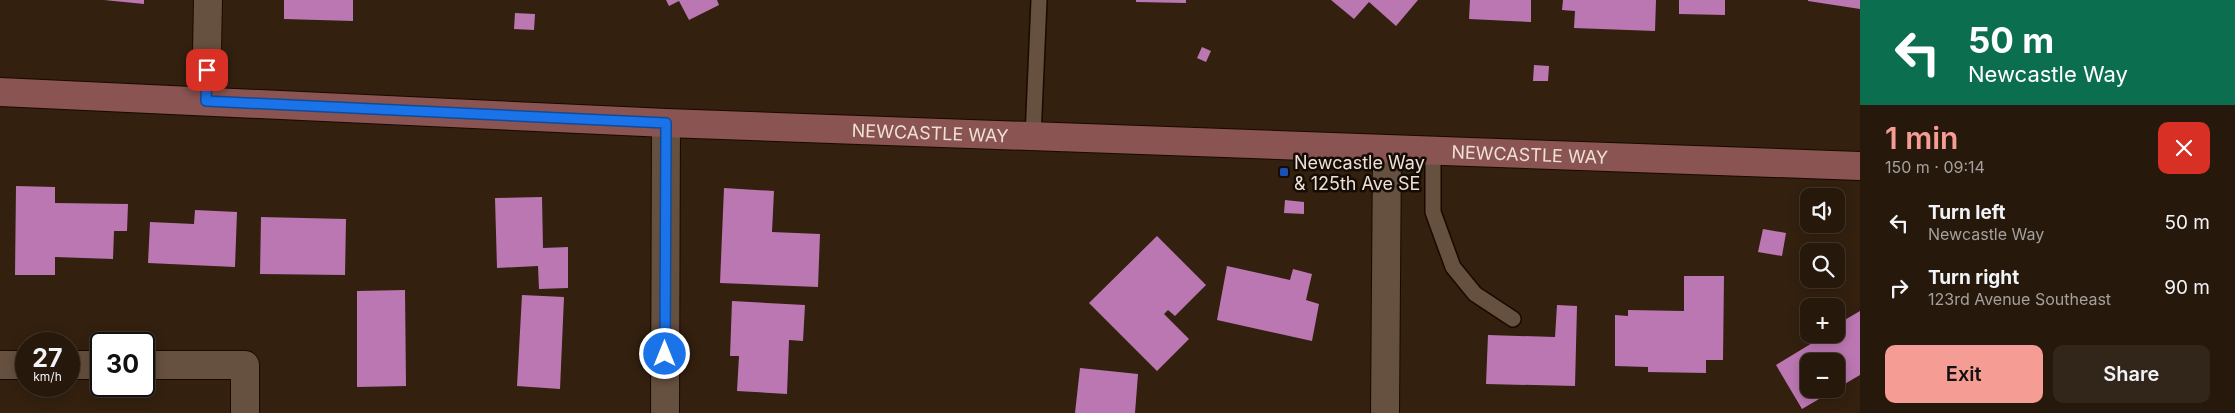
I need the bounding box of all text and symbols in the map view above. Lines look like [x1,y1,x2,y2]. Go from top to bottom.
text: 50 m [1968,19,2054,61]
icon: left [1885,20,1950,85]
pin [186,49,228,91]
icon: arrive [193,56,221,84]
text: Newcastle Way [1968,61,2128,87]
street label: NEWCASTLE WAY [851,119,1009,146]
text: 1 min [1885,120,1958,156]
button: close [2158,122,2210,174]
street label: NEWCASTLE WAY [1451,141,1608,167]
place label: Newcastle Way & 125th Ave SE [1294,152,1425,194]
text: 150 m · 09:14 [1885,157,1985,177]
marker: Newcastle Way & 125th Ave SE [1278,166,1290,178]
map controls [1800,188,1845,398]
button: sound [1800,188,1845,233]
text: Turn left [1928,201,2006,224]
icon: left [1885,209,1913,237]
text: 50 m [2164,211,2210,234]
text: Newcastle Way [1928,224,2044,244]
button: search [1800,243,1845,288]
text: Turn right [1928,266,2019,289]
icon: right [1885,274,1913,302]
text: 90 m [2164,276,2210,299]
text: 123rd Avenue Southeast [1928,289,2111,309]
button: + [1800,298,1845,343]
position arrow [638,327,690,379]
speed limit sign: 30 [90,332,155,397]
text: 27 [32,343,63,373]
button: Exit [1885,345,2043,403]
button: Share [2053,345,2210,403]
button: − [1800,353,1845,398]
text: km/h [33,369,62,384]

